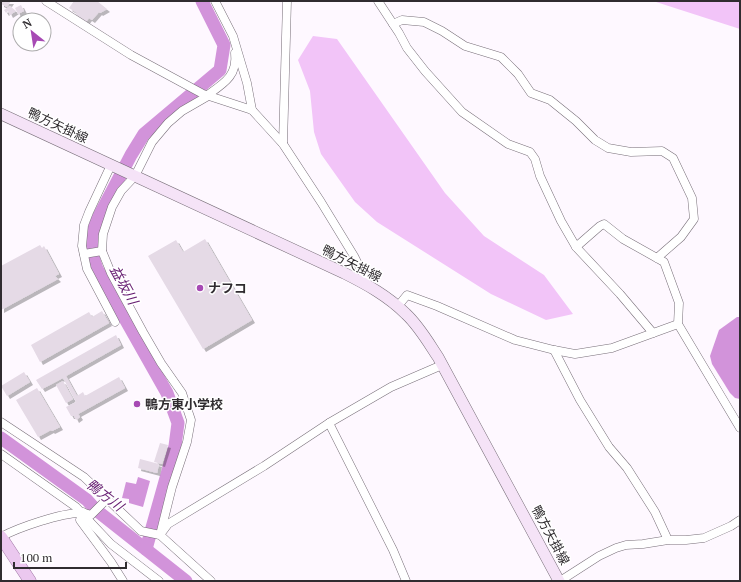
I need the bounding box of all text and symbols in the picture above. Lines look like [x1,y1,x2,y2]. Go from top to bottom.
north arrow [12,12,52,52]
text: N [20,15,35,31]
street label: 鴨方矢掛線 [25,103,91,147]
street label: 鴨方矢掛線 [319,240,385,286]
water label: 益坂川 [106,262,144,309]
place label: ナフコ [208,279,247,297]
marker: ナフコ [195,283,205,293]
place label: 鴨方東小学校 [145,395,223,413]
marker: 鴨方東小学校 [132,399,142,409]
water label: 鴨方川 [83,474,129,516]
street label: 鴨方矢掛線 [528,502,574,568]
scale bar [14,544,126,570]
text: 100 m [20,550,53,565]

